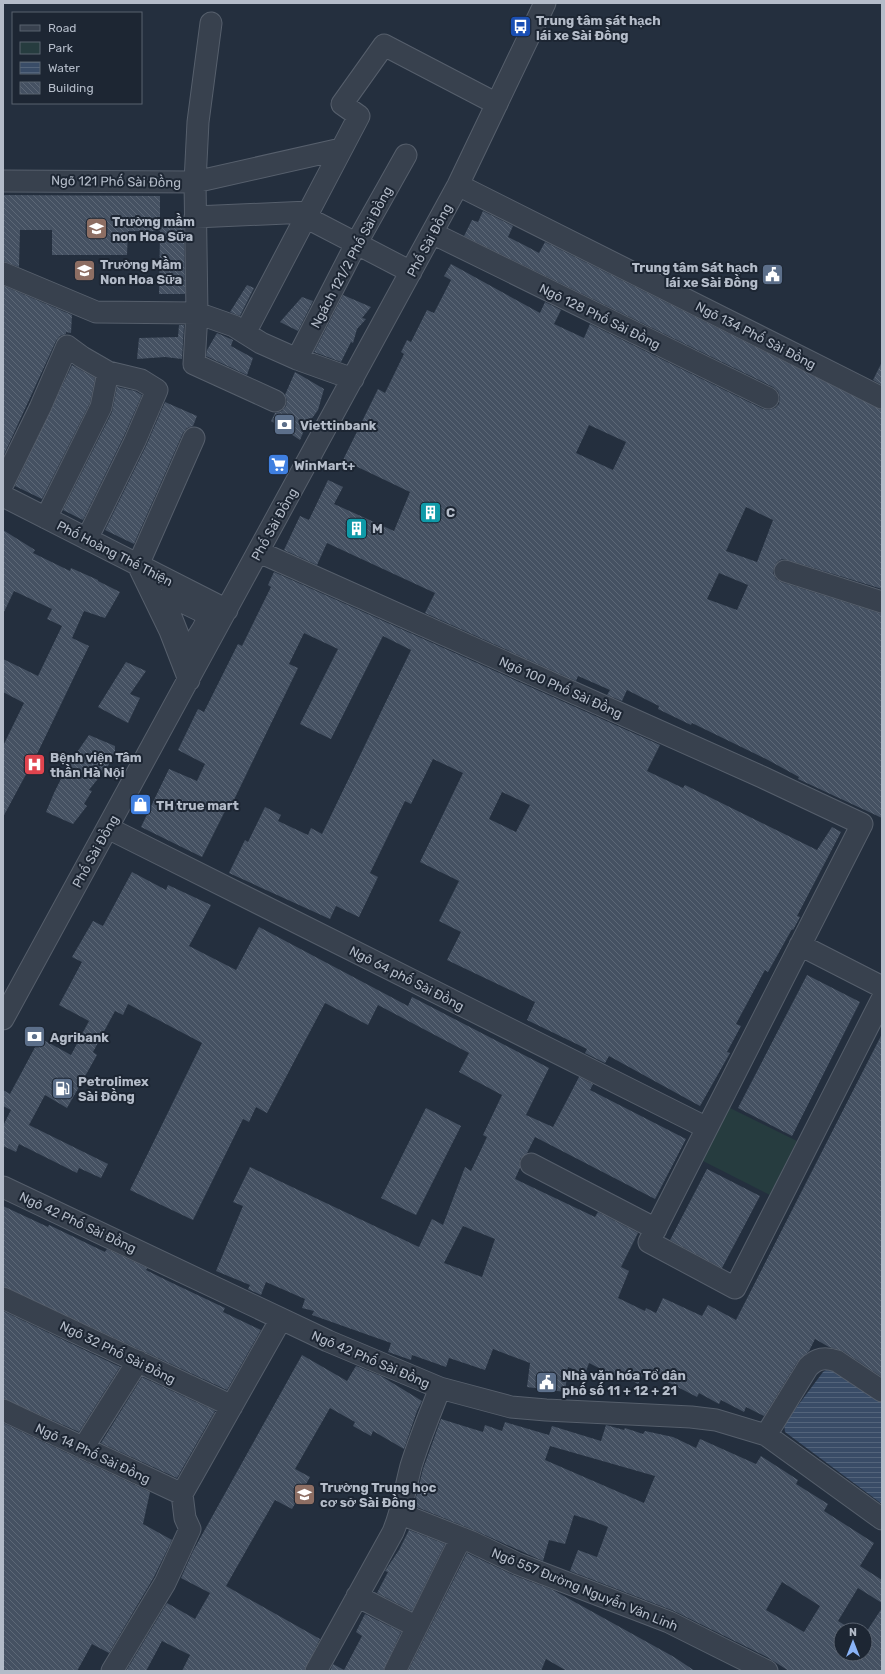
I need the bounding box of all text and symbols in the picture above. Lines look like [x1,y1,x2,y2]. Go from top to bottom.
legend [12,12,142,104]
place label: Trung tâm sát hạch lái xe Sài Đồng [536,13,661,43]
bus stop icon: Trung tâm sát hạch lái xe Sài Đồng [507,14,533,40]
text: Road [48,21,76,35]
text: Park [48,41,74,55]
text: Water [48,61,80,75]
text: Building [48,81,94,95]
street label: Ngõ 121 Phố Sài Đồng [51,172,181,191]
street label: Ngách 121/2 Phố Sài Đồng [307,183,396,331]
street label: Phố Sài Đồng [403,201,456,280]
place label: Trường mầm non Hoa Sữa [112,213,195,244]
school or university icon: Trường mầm non Hoa Sữa [84,215,110,241]
place label: Trường Mầm Non Hoa Sữa [100,256,182,287]
school or university icon: Trường Mầm Non Hoa Sữa [71,258,97,284]
place label: Trung tâm Sát hạch lái xe Sài Đồng [632,260,758,290]
public building icon: Trung tâm Sát hạch lái xe Sài Đồng [760,261,786,287]
street label: Ngõ 128 Phố Sài Đồng [536,280,663,353]
street label: Ngõ 134 Phố Sài Đồng [693,298,819,373]
bank icon: Viettinbank [272,412,298,438]
place label: Viettinbank [300,418,377,433]
supermarket icon: WinMart+ [265,452,291,478]
place label: WinMart+ [294,458,355,473]
street label: Phố Sài Đồng [248,485,301,564]
building icon: C [417,499,443,525]
place label: C [446,505,455,520]
building icon: M [343,515,369,541]
street label: Phố Hoàng Thế Thiện [54,517,176,590]
place label: M [372,521,383,536]
street label: Ngõ 100 Phố Sài Đồng [496,653,625,722]
place label: Bệnh viện Tâm thần Hà Nội [50,750,142,780]
hospital icon: Bệnh viện Tâm thần Hà Nội [22,751,48,777]
shop icon: TH true mart [127,792,153,818]
place label: TH true mart [156,798,239,813]
street label: Phố Sài Đồng [69,812,122,891]
street label: Ngõ 64 phố Sài Đồng [347,942,467,1015]
bank icon: Agribank [21,1024,47,1050]
place label: Agribank [50,1030,109,1045]
place label: Petrolimex Sài Đồng [78,1074,149,1104]
fuel station icon: Petrolimex Sài Đồng [49,1075,75,1101]
street label: Ngõ 42 Phố Sài Đồng [17,1188,139,1257]
street label: Ngõ 32 Phố Sài Đồng [57,1317,178,1388]
street label: Ngõ 42 Phố Sài Đồng [309,1327,432,1392]
place label: Nhà văn hóa Tổ dân phố số 11 + 12 + 21 [562,1368,686,1398]
public building icon: Nhà văn hóa Tổ dân phố số 11 + 12 + 21 [534,1369,560,1395]
street label: Ngõ 14 Phố Sài Đồng [33,1420,153,1488]
place label: Trường Trung học cơ sở Sài Đồng [320,1480,437,1510]
school or university icon: Trường Trung học cơ sở Sài Đồng [292,1481,318,1507]
street label: Ngõ 557 Đường Nguyễn Văn Linh [489,1544,680,1635]
north arrow [833,1622,873,1662]
text: N [849,1626,857,1639]

